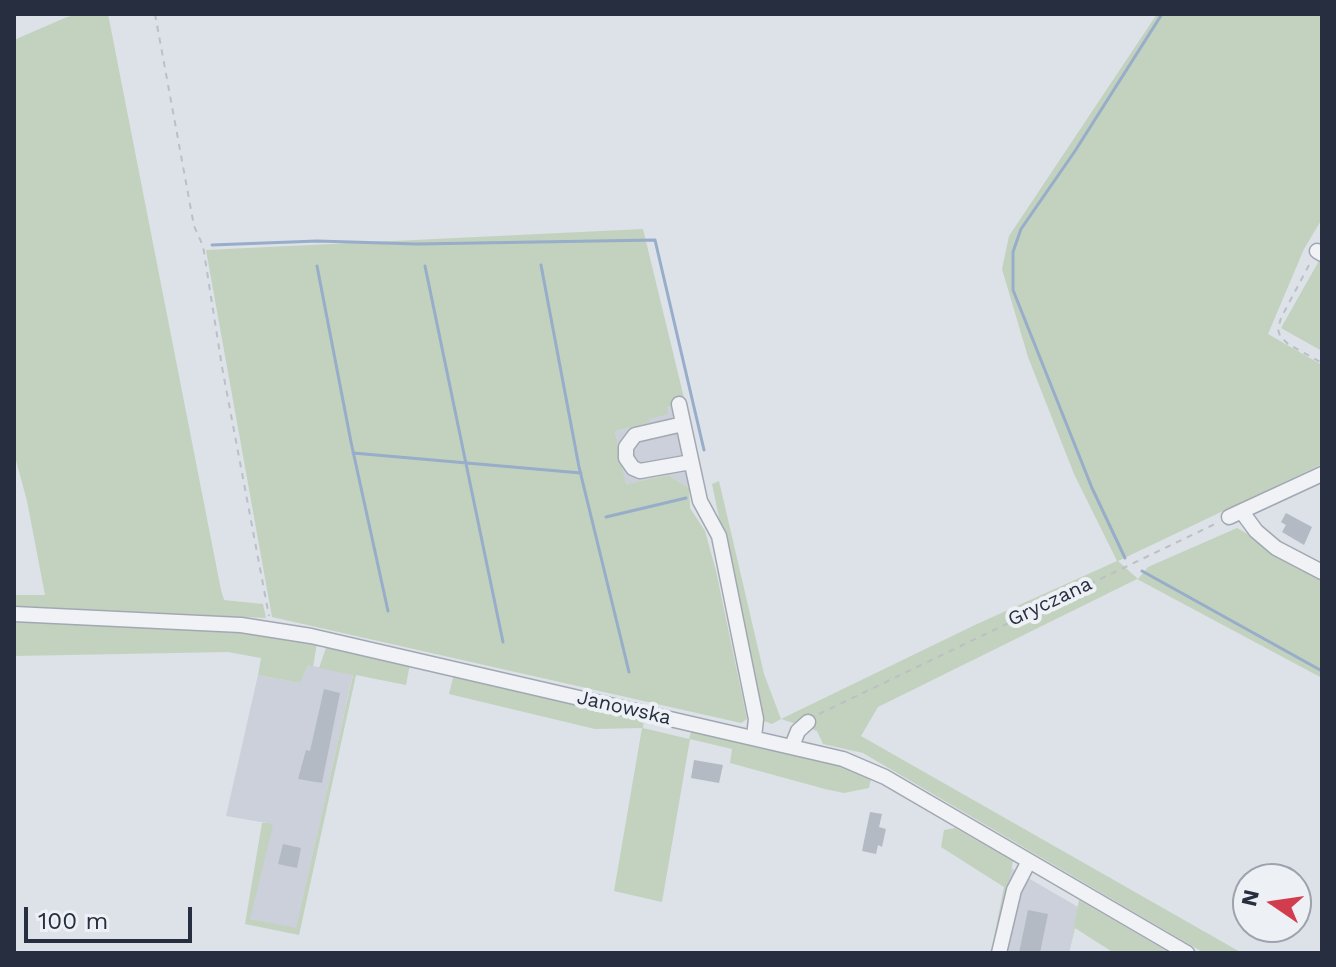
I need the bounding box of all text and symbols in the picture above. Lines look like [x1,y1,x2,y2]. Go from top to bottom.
street label: Gryczana [1004,572,1096,632]
street label: Janowska [575,686,673,730]
north arrow [1232,863,1312,943]
text: N [1236,887,1264,909]
scale bar [28,891,196,941]
text: 100 m [38,907,108,935]

